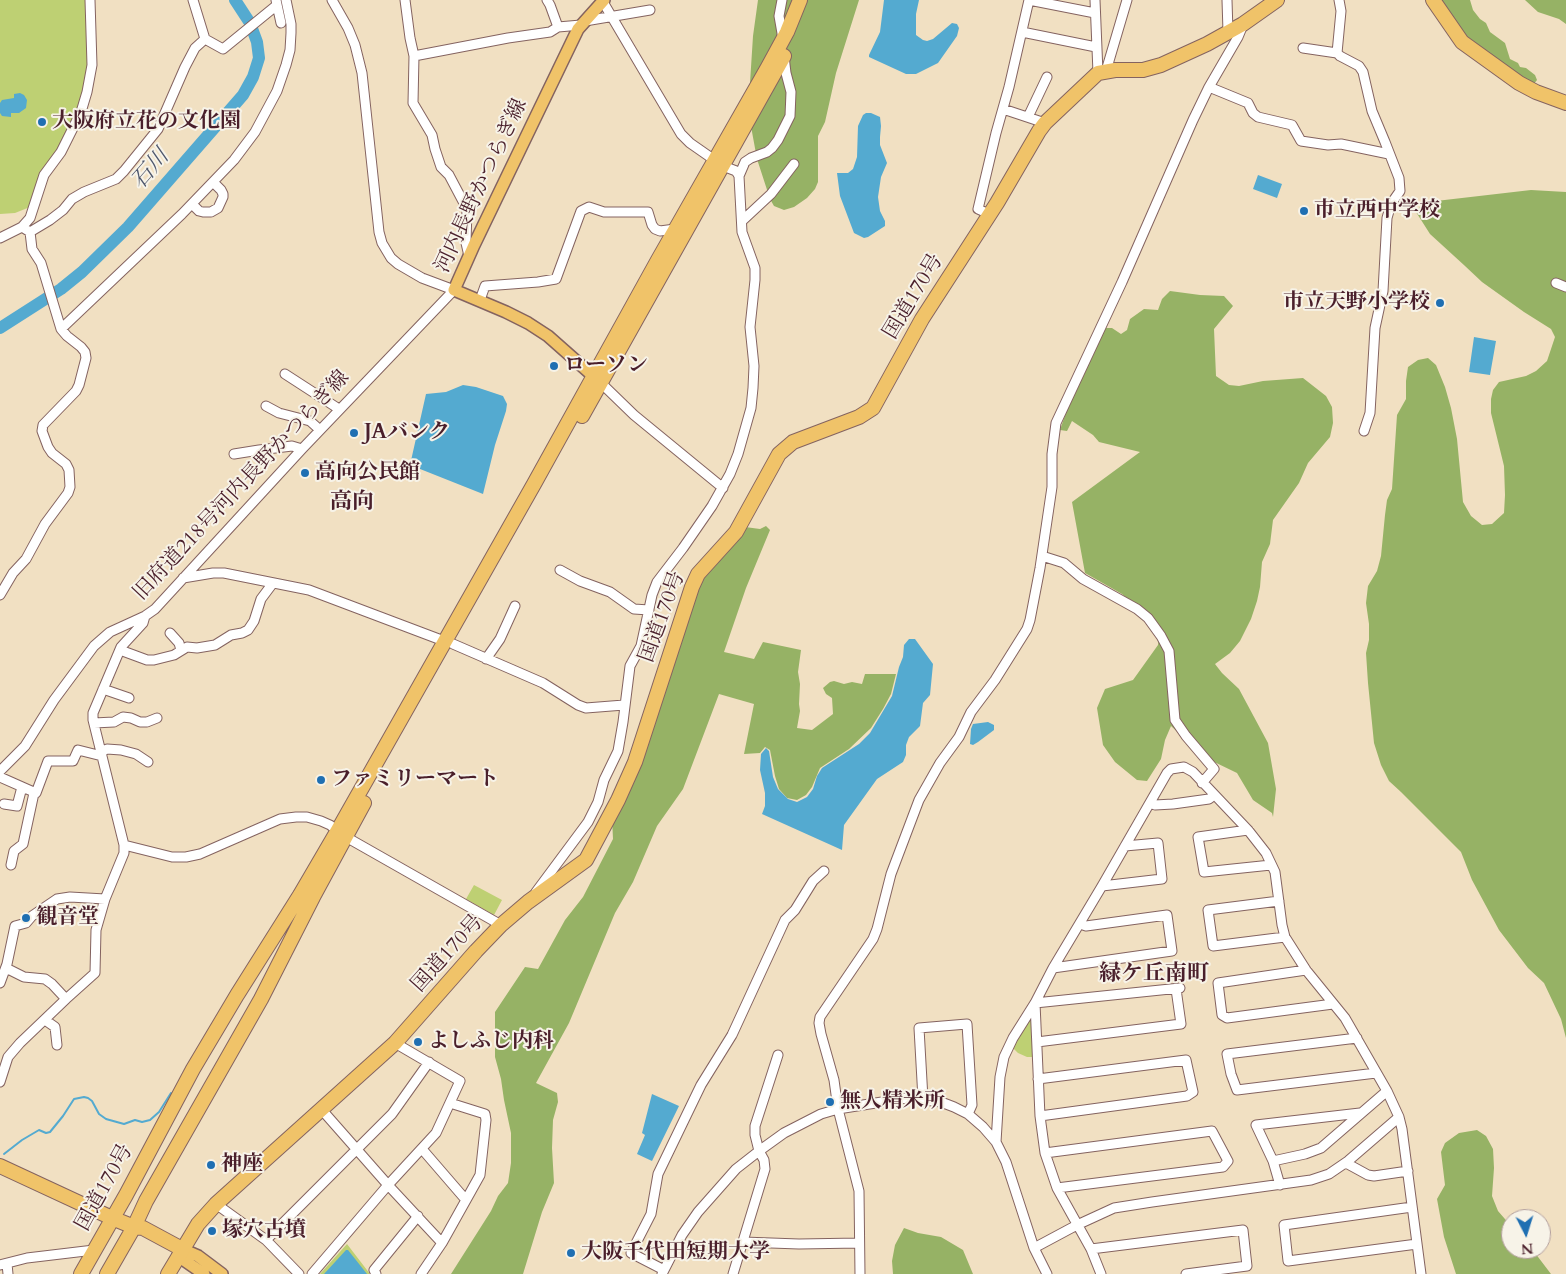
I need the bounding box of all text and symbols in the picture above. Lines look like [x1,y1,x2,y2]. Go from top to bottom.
street label: 河内長野かつらぎ線 [431,95,533,277]
place label: 大阪府立花の文化園 [52,109,241,135]
marker: 大阪府立花の文化園 [36,116,48,128]
water label: 石川 [127,145,175,195]
place label: 市立西中学校 [1314,198,1440,224]
marker: 市立西中学校 [1298,205,1310,217]
street label: 国道170号 [879,250,949,344]
place label: 市立天野小学校 [1283,290,1430,316]
marker: 市立天野小学校 [1434,297,1446,309]
place label: ローソン [564,353,648,379]
marker: ローソン [548,360,560,372]
street label: 旧府道218号河内長野かつらぎ線 [129,366,355,606]
place label: JAバンク [364,420,450,446]
marker: JAバンク [348,427,360,439]
place label: 高向公民館 [315,460,420,486]
marker: 高向公民館 [299,467,311,479]
district label: 高向 [330,490,374,516]
street label: 国道170号 [635,568,691,666]
place label: ファミリーマート [331,767,499,793]
marker: ファミリーマート [315,774,327,786]
place label: 観音堂 [36,905,99,931]
street label: 国道170号 [407,910,489,998]
marker: 観音堂 [20,912,32,924]
district label: 緑ケ丘南町 [1099,962,1209,988]
place label: よしふじ内科 [428,1029,554,1055]
marker: よしふじ内科 [412,1036,424,1048]
place label: 無人精米所 [840,1089,945,1115]
marker: 無人精米所 [824,1096,836,1108]
street label: 国道170号 [71,1140,139,1236]
place label: 神座 [221,1152,263,1178]
marker: 神座 [205,1159,217,1171]
north arrow [1501,1209,1551,1259]
place label: 塚穴古墳 [222,1218,306,1244]
marker: 塚穴古墳 [206,1225,218,1237]
text: N [1520,1238,1534,1258]
place label: 大阪千代田短期大学 [581,1240,770,1266]
marker: 大阪千代田短期大学 [565,1247,577,1259]

